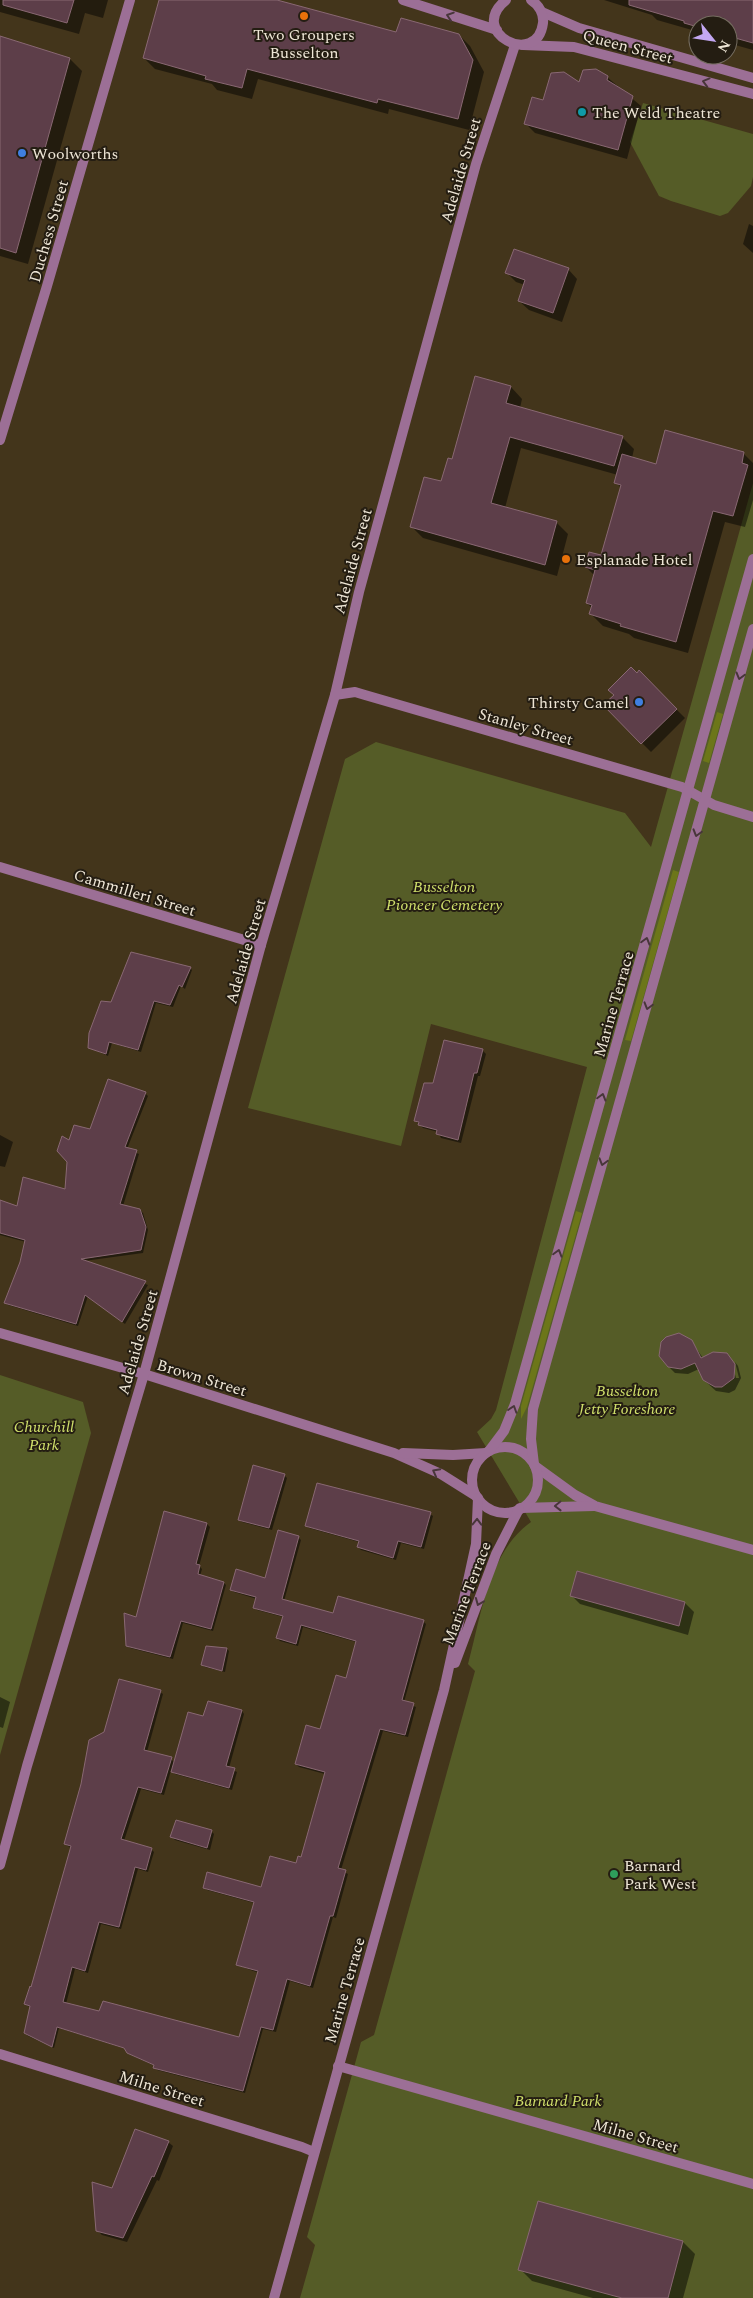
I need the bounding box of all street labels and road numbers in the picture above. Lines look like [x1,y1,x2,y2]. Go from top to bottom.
street label: Queen Street [580,23,676,71]
street label: Adelaide Street [434,114,488,226]
street label: Duchess Street [23,177,75,285]
street label: Adelaide Street [327,505,379,617]
street label: Stanley Street [476,702,576,752]
street label: Cammilleri Street [71,863,199,923]
street label: Adelaide Street [219,895,273,1007]
street label: Marine Terrace [587,948,641,1060]
street label: Adelaide Street [111,1286,165,1398]
street label: Brown Street [154,1353,250,1403]
street label: Marine Terrace [436,1538,498,1649]
street label: Marine Terrace [318,1934,372,2046]
street label: Milne Street [116,2065,208,2113]
street label: Milne Street [590,2112,682,2160]

